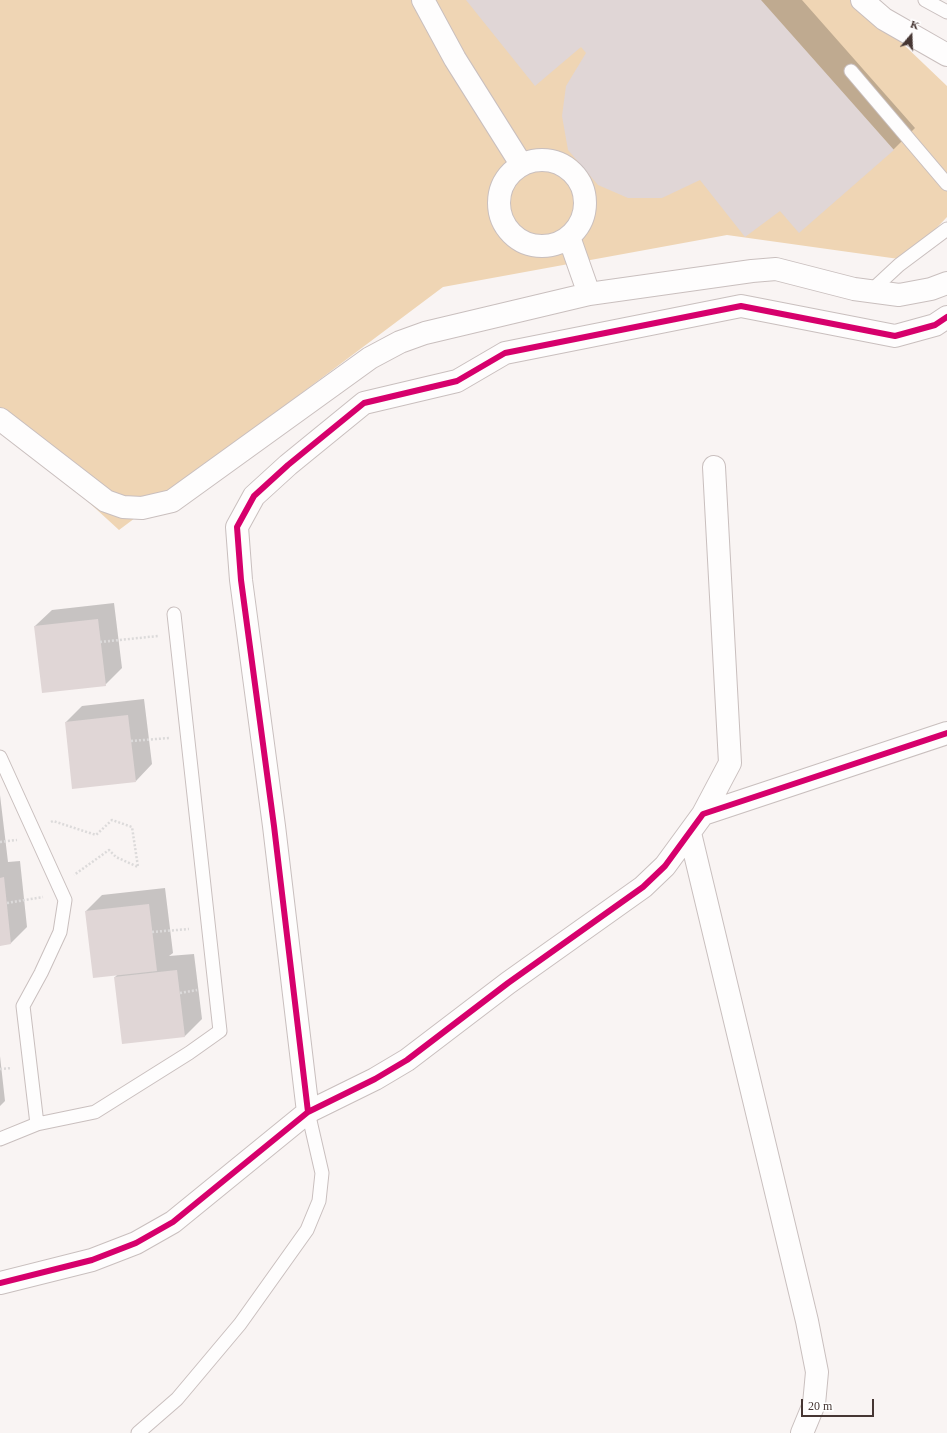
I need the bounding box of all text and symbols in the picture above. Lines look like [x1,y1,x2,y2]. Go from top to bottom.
north arrow [891,16,931,56]
text: K [909,18,921,32]
scale bar [803,1391,876,1417]
text: 20 m [808,1399,832,1413]

